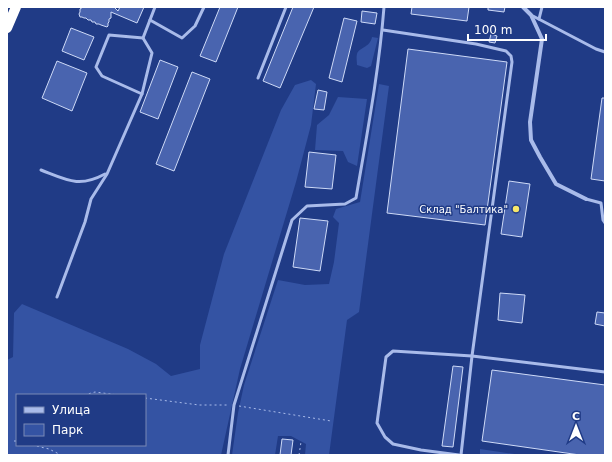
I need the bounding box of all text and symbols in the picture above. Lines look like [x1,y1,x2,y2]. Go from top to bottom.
scale bar [468,16,546,42]
text: 100 m [474,23,512,37]
place label: Склад "Балтика" [419,204,508,215]
marker: Склад "Балтика" [511,204,521,214]
legend [16,394,146,446]
text: Улица [52,403,90,417]
north arrow [556,406,596,446]
text: С [572,410,580,423]
text: Парк [52,423,83,437]

